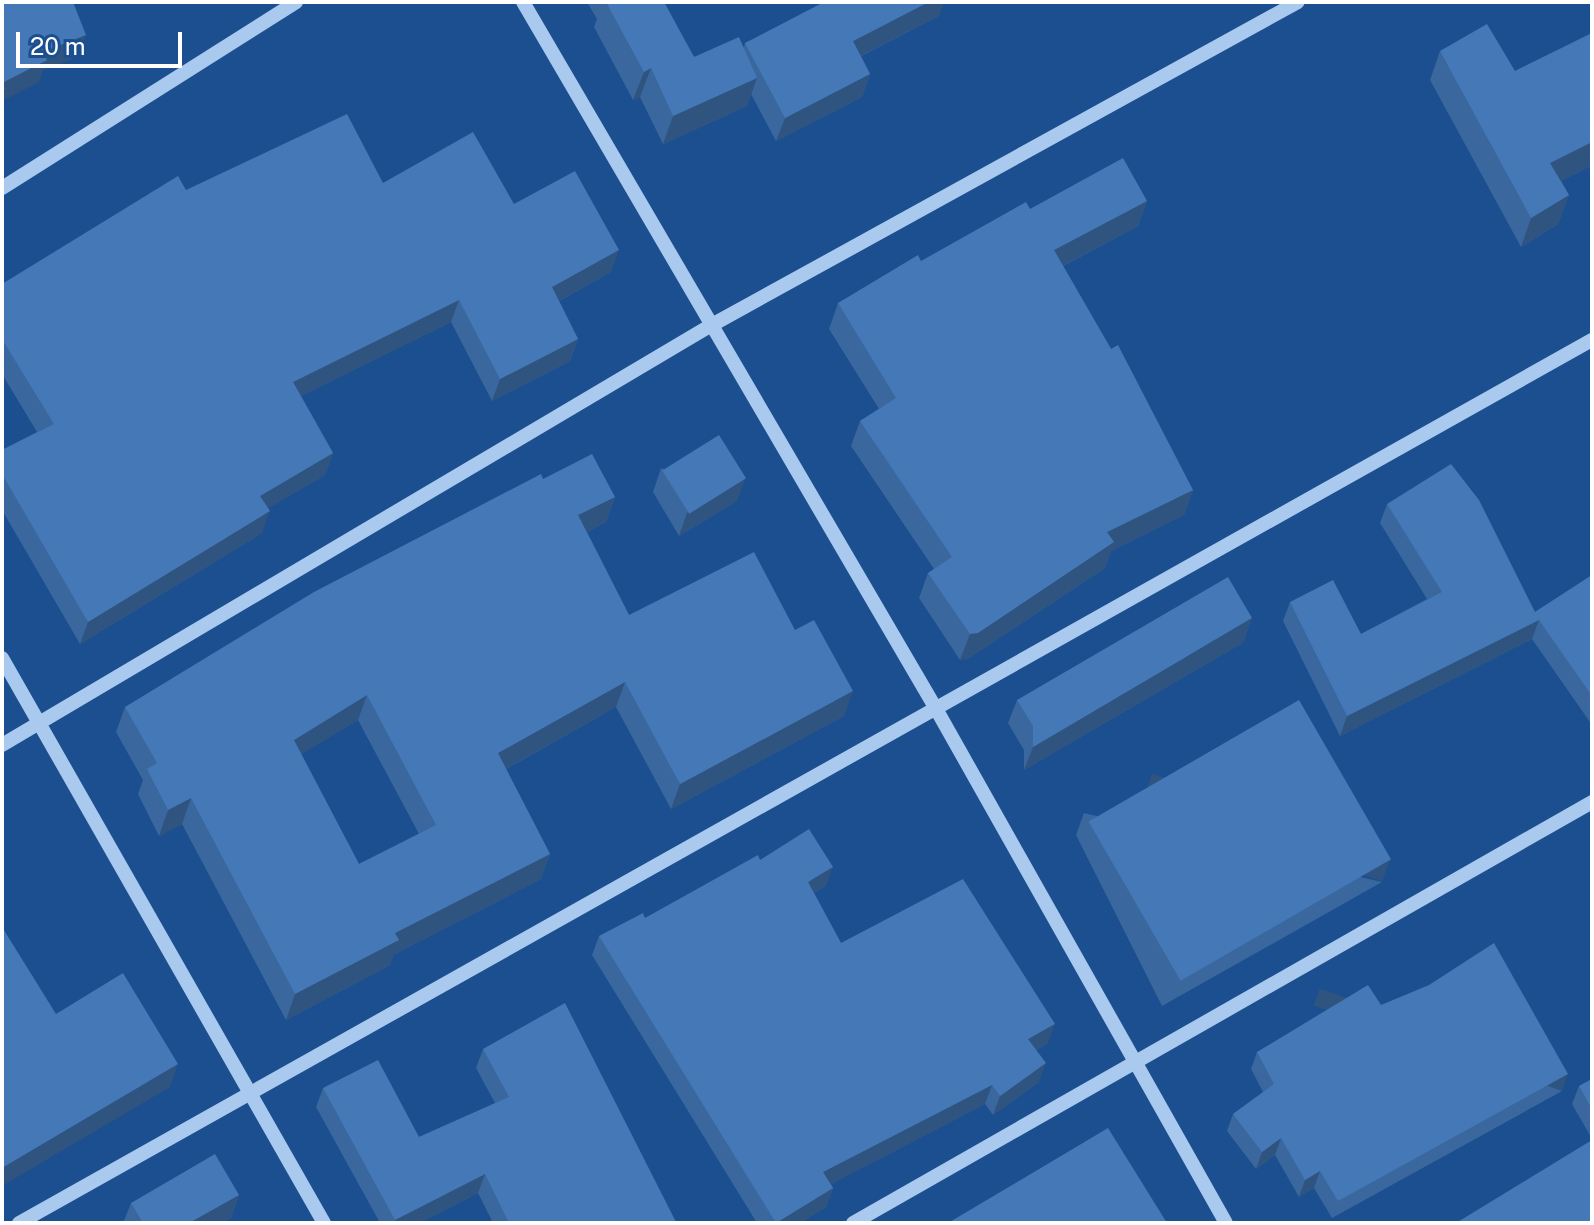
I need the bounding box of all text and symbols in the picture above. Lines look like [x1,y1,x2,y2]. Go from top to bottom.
scale bar [20,16,186,66]
text: 20 m [30,32,86,60]

